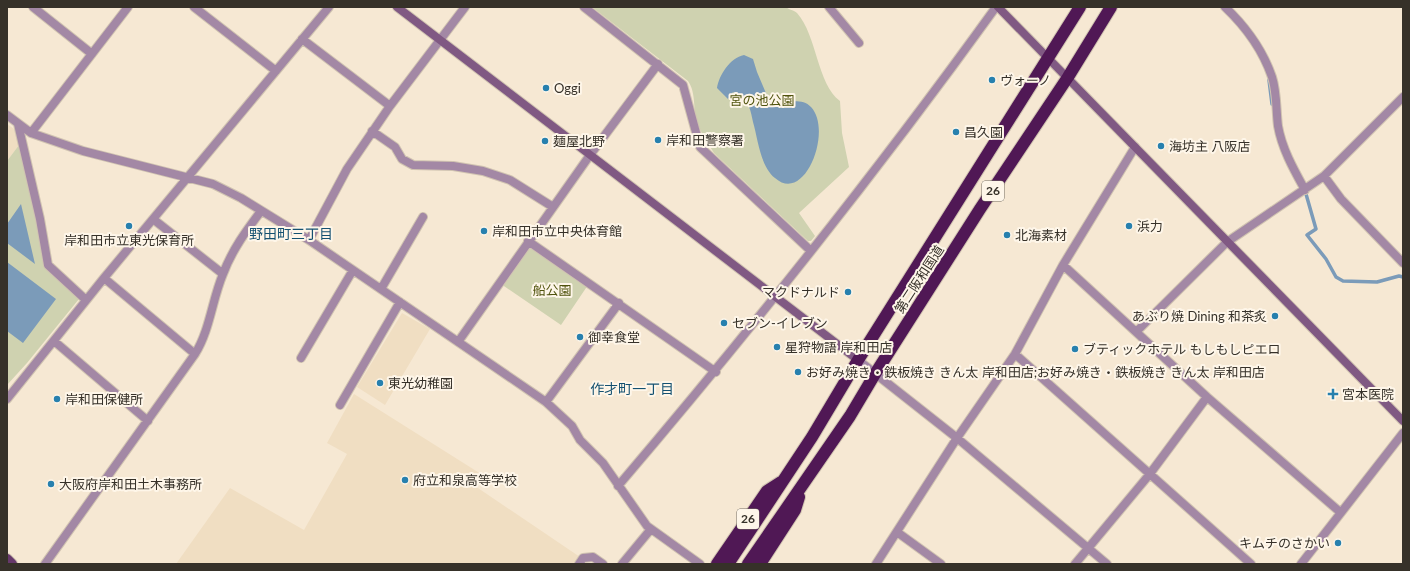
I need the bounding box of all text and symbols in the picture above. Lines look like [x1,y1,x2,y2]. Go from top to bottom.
place label: ヴォーノ [1000,72,1051,88]
marker: ヴォーノ [987,75,997,85]
place label: Oggi [554,80,581,96]
marker: Oggi [541,83,551,93]
park label: 宮の池公園 [729,92,795,108]
place label: 昌久園 [964,124,1003,140]
marker: 昌久園 [951,127,961,137]
place label: 岸和田警察署 [666,132,744,148]
place label: 麺屋北野 [553,133,605,149]
marker: 岸和田警察署 [653,135,663,145]
marker: 麺屋北野 [540,136,550,146]
place label: 海坊主 八阪店 [1169,138,1250,154]
marker: 海坊主 八阪店 [1156,141,1166,151]
road number: 26 [982,181,1004,201]
place label: 浜力 [1137,218,1163,234]
marker: 岸和田市立東光保育所 [124,221,134,231]
marker: 浜力 [1124,221,1134,231]
place label: 岸和田市立中央体育館 [492,223,622,239]
district label: 野田町三丁目 [249,225,333,242]
marker: 岸和田市立中央体育館 [479,226,489,236]
place label: 北海素材 [1015,227,1067,243]
marker: 北海素材 [1002,230,1012,240]
place label: 岸和田市立東光保育所 [64,232,194,248]
street label: 第二阪和国道 [891,242,947,316]
park label: 船公園 [532,282,572,298]
place label: マクドナルド [762,284,840,300]
marker: マクドナルド [843,287,853,297]
place label: あぶり焼 Dining 和茶炙 [1132,308,1267,324]
marker: あぶり焼 Dining 和茶炙 [1270,311,1280,321]
place label: セブン-イレブン [732,315,828,331]
marker: セブン-イレブン [719,318,729,328]
place label: 御幸食堂 [588,329,640,345]
marker: 御幸食堂 [575,332,585,342]
place label: 星狩物語 岸和田店 [785,339,892,355]
place label: ブティックホテル もしもしピエロ [1083,341,1281,357]
marker: 星狩物語 岸和田店 [772,342,782,352]
marker: ブティックホテル もしもしピエロ [1070,344,1080,354]
place label: お好み焼き・鉄板焼き きん太 岸和田店;お好み焼き・鉄板焼き きん太 岸和田店 [806,364,1265,380]
marker: お好み焼き・鉄板焼き きん太 岸和田店;お好み焼き・鉄板焼き きん太 岸和田店 [793,367,803,377]
place label: 東光幼稚園 [388,375,453,391]
marker: 東光幼稚園 [375,378,385,388]
district label: 作才町一丁目 [590,380,674,397]
place label: 宮本医院 [1342,386,1394,402]
marker: 宮本医院 [1327,388,1339,400]
place label: 岸和田保健所 [65,391,143,407]
marker: 岸和田保健所 [52,394,62,404]
place label: 府立和泉高等学校 [413,472,517,488]
marker: 府立和泉高等学校 [400,475,410,485]
place label: 大阪府岸和田土木事務所 [59,476,202,492]
marker: 大阪府岸和田土木事務所 [46,479,56,489]
road number: 26 [737,509,759,529]
place label: キムチのさかい [1239,535,1330,551]
marker: キムチのさかい [1333,538,1343,548]

